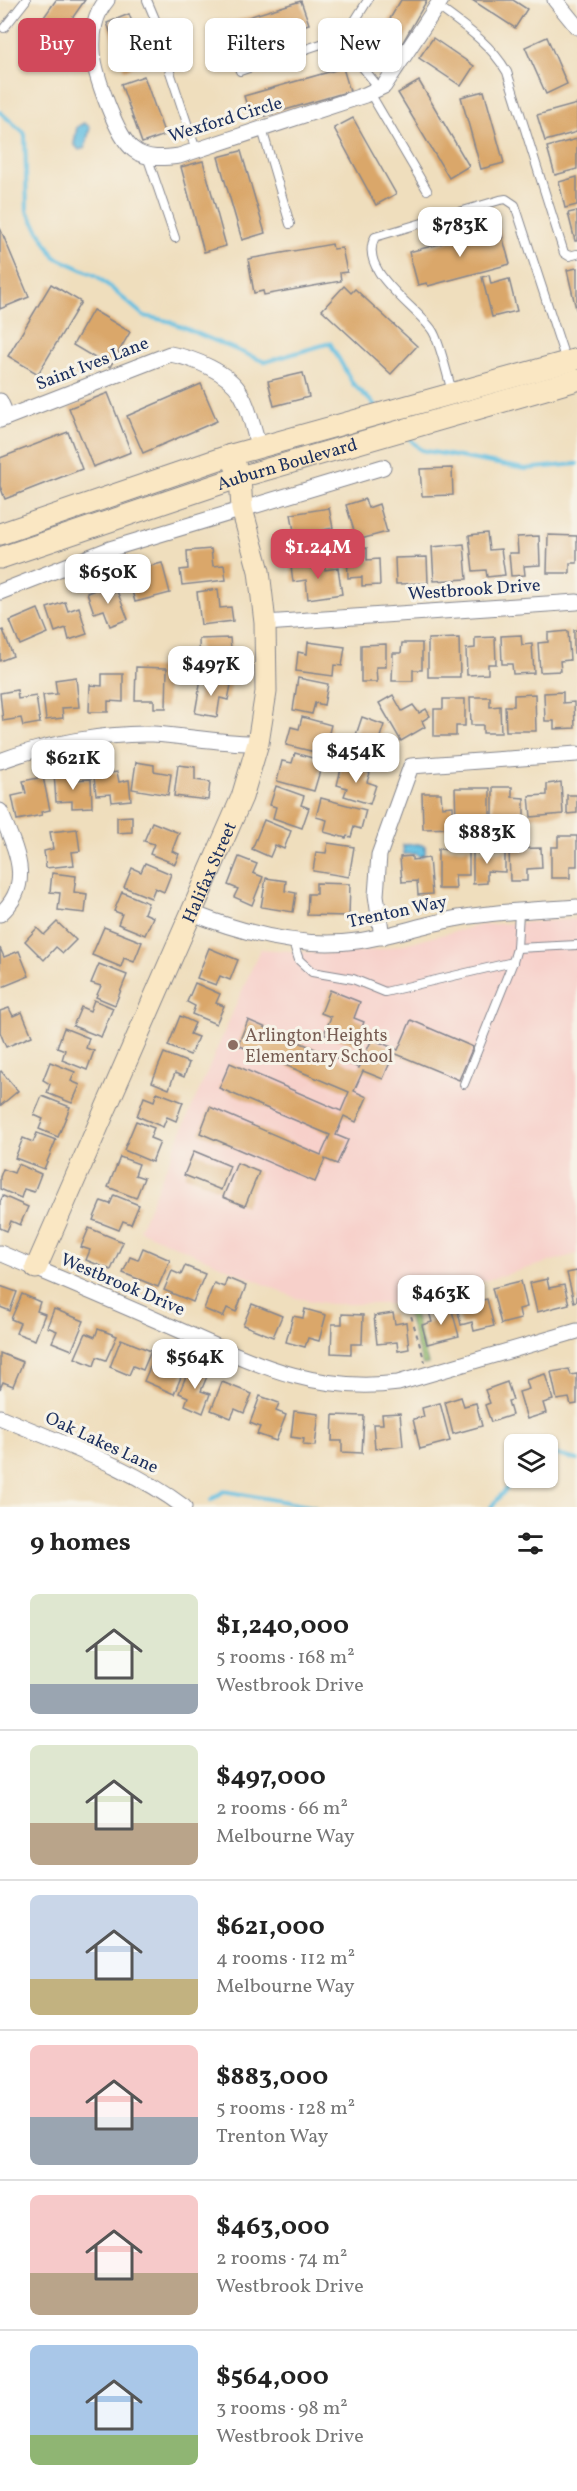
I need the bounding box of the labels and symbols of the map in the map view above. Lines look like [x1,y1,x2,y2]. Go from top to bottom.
street label: Wexford Circle [165,91,285,150]
pin: $783K [418,207,502,258]
street label: Saint Ives Lane [33,331,152,397]
street label: Auburn Boulevard [214,433,360,498]
pin: $1.24M [269,529,367,580]
pin: $650K [66,554,150,605]
street label: Westbrook Drive [407,573,541,608]
pin: $497K [169,646,253,697]
pin: $454K [314,733,398,784]
pin: $621K [31,740,115,791]
pin: $883K [445,814,529,865]
street label: Halifax Street [177,818,244,928]
street label: Trenton Way [345,890,450,935]
place label: Arlington Heights Elementary School [245,1024,393,1070]
marker: Arlington Heights Elementary School [226,1038,240,1052]
street label: Westbrook Drive [56,1248,188,1323]
pin: $463K [399,1275,483,1326]
pin: $564K [153,1339,237,1390]
street label: Oak Lakes Lane [41,1406,162,1481]

